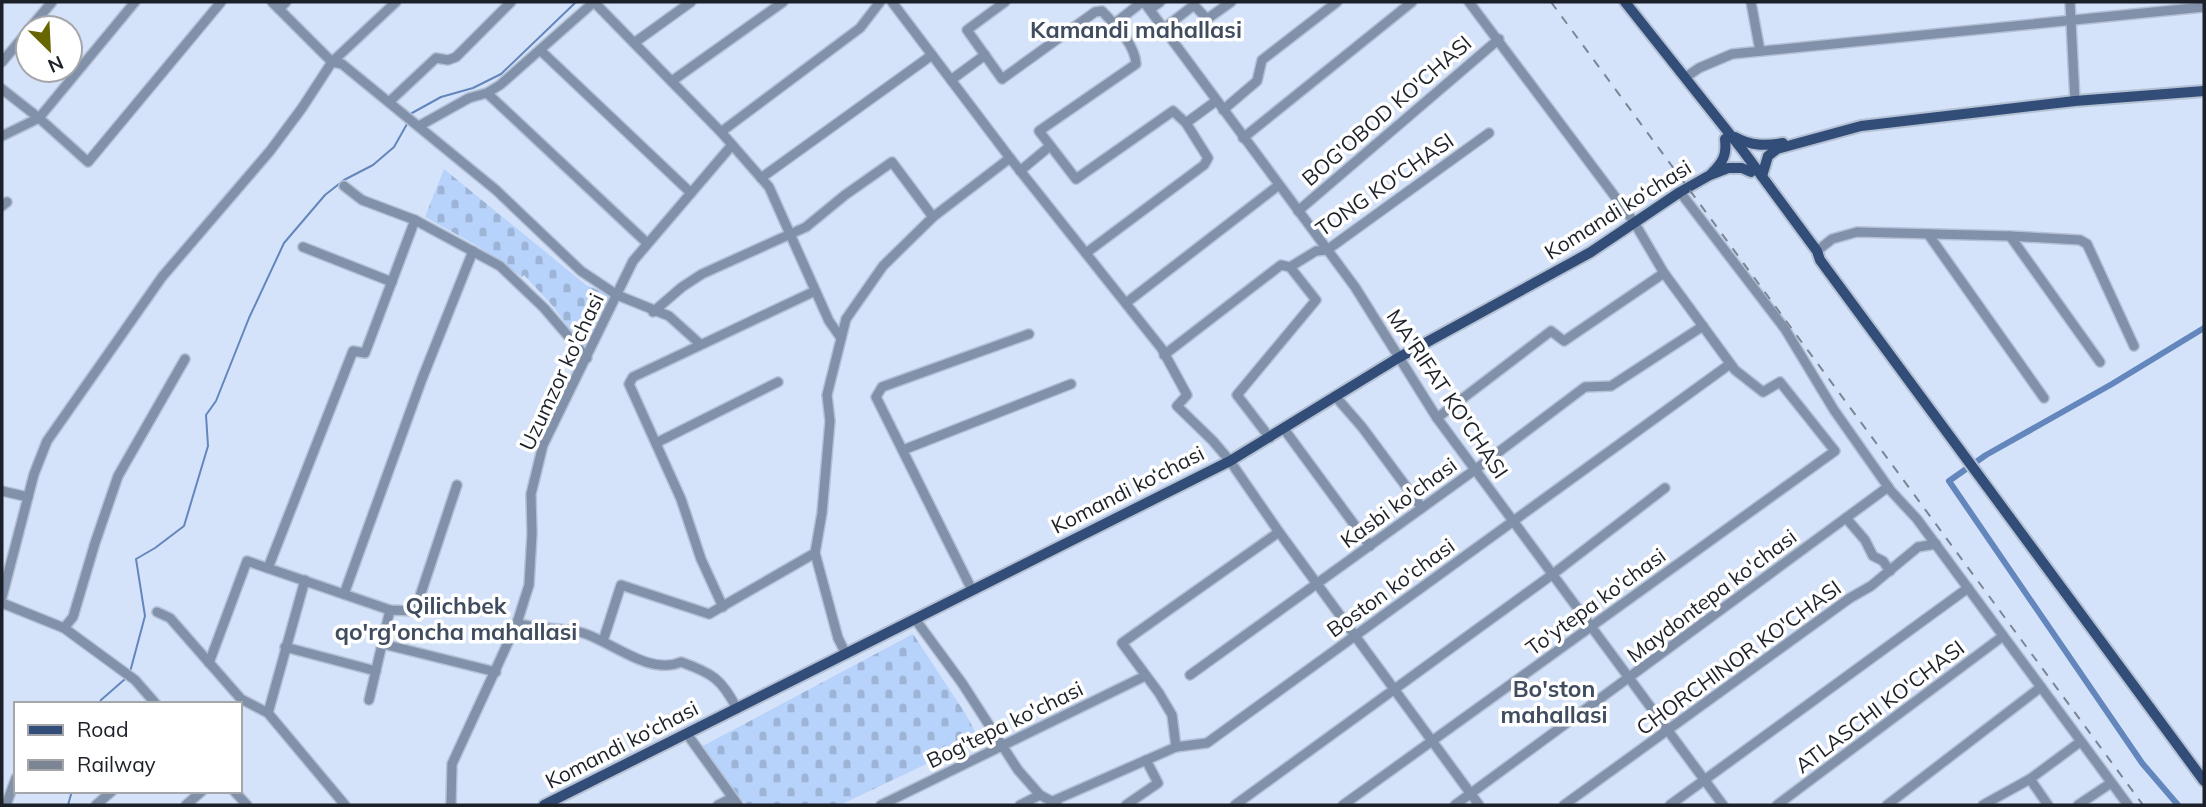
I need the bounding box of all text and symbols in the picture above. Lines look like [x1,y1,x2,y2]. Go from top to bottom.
north arrow [14,14,84,84]
district label: Kamandi mahallasi [1030,15,1242,44]
street label: BOG'OBOD KO'CHASI [1296,30,1476,191]
text: N [44,51,67,78]
street label: TONG KO'CHASI [1310,127,1458,241]
street label: Komandi ko‘chasi [1539,154,1696,265]
street label: Uzumzor ko'chasi [513,289,609,454]
street label: MA'RIFAT KO'CHASI [1382,304,1514,483]
street label: Komandi ko‘chasi [1047,439,1208,539]
street label: Kasbi ko'chasi [1335,451,1462,553]
street label: Maydontepa ko'chasi [1621,523,1801,667]
street label: Boston ko'chasi [1321,532,1459,642]
street label: To'ytepa ko'chasi [1521,542,1670,661]
street label: CHORCHINOR KO'CHASI [1631,574,1846,740]
district label: Qilichbek qo'rg'oncha mahallasi [335,591,577,646]
street label: ATLASCHI KO'CHASI [1790,634,1969,778]
district label: Bo'ston mahallasi [1501,674,1607,729]
street label: Bog'tepa ko'chasi [922,675,1087,773]
street label: Komandi ko‘chasi [541,694,702,794]
legend [14,702,242,793]
text: Road [77,716,128,742]
text: Railway [77,751,156,777]

